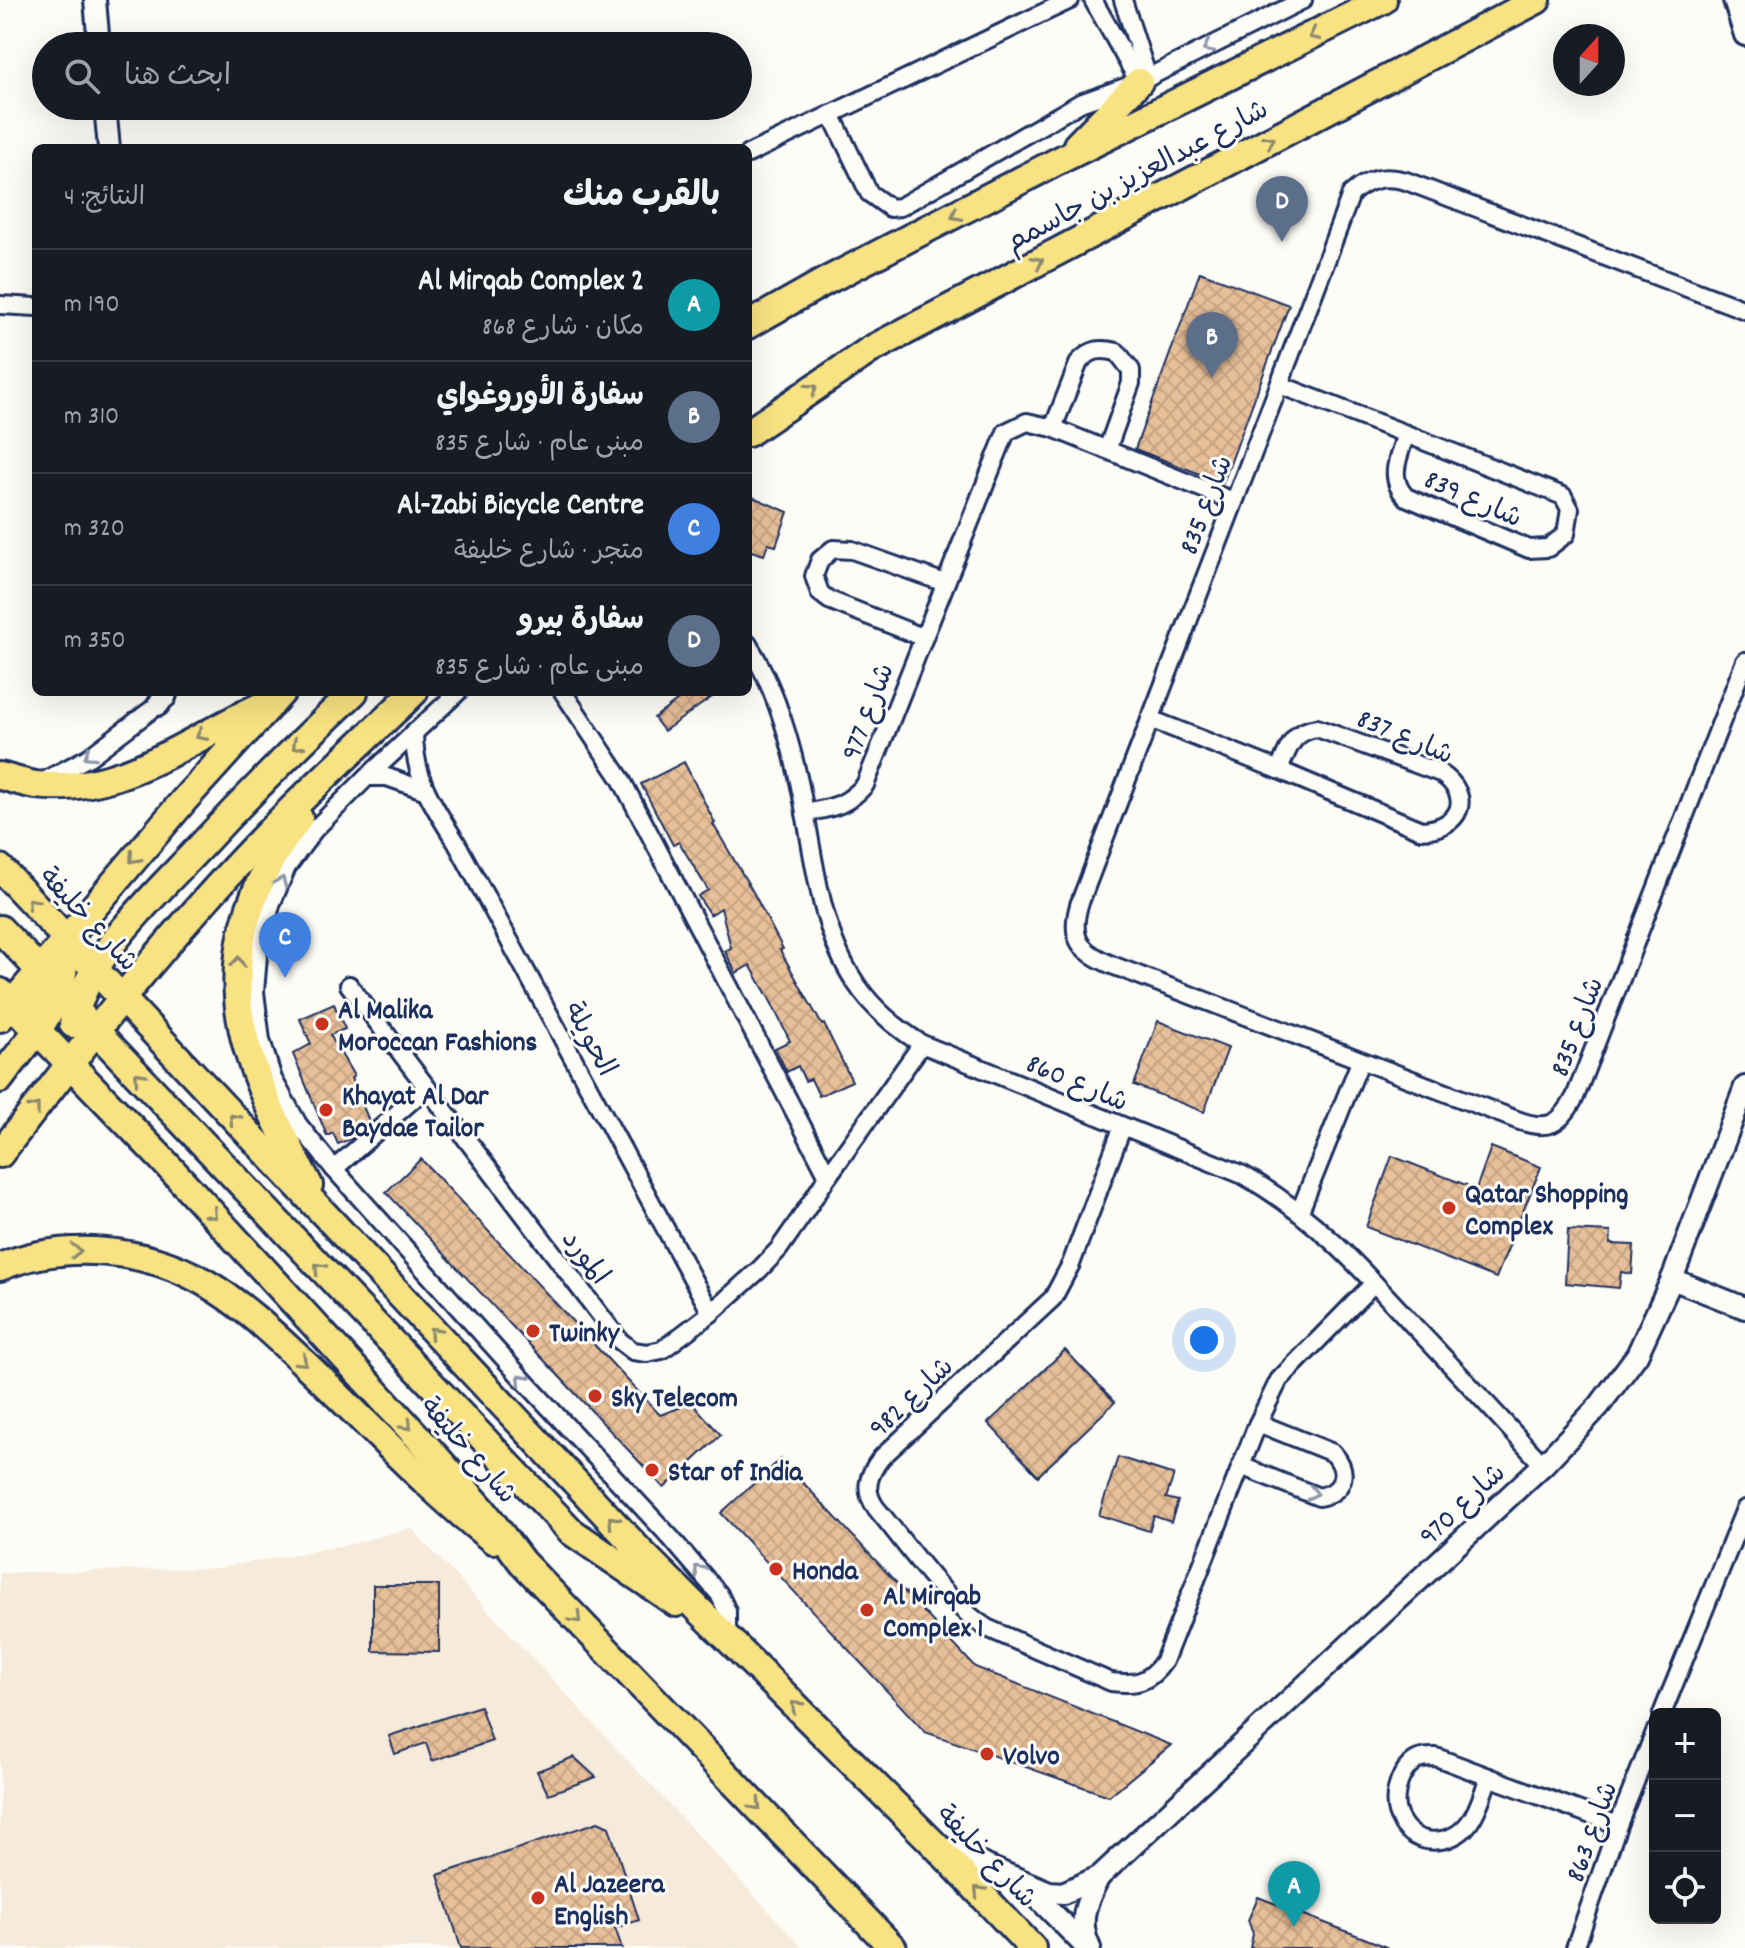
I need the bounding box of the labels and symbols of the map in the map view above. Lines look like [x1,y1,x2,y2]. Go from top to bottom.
north arrow [1553,24,1625,96]
one-way arrow [1307,25,1322,41]
one-way arrow [1202,38,1217,53]
street label: شارع عبدالعزيز بن جاسمم [1000,92,1277,265]
one-way arrow [1260,135,1275,150]
pin: D [1256,176,1308,242]
one-way arrow [950,205,965,220]
one-way arrow [1030,256,1045,271]
pin: B [1186,312,1238,378]
one-way arrow [804,384,818,399]
street label: شارع 835 [1171,450,1246,561]
street label: شارع 839 [1417,462,1527,541]
street label: شارع 977 [834,658,907,767]
street label: شارع 837 [1350,701,1459,778]
one-way arrow [195,725,210,740]
one-way arrow [292,736,307,750]
one-way arrow [84,745,98,760]
one-way arrow [129,849,144,864]
street label: شارع خليفة [27,860,145,983]
one-way arrow [272,876,288,890]
one-way arrow [27,898,42,913]
pin: C [259,912,311,978]
one-way arrow [229,955,246,968]
street label: شارع 835 [1542,972,1617,1083]
place label: Al Malika Moroccan Fashions [338,993,537,1065]
street label: الحويلة [551,996,624,1085]
marker: Al Malika Moroccan Fashions [313,1015,331,1033]
street label: شارع 860 [1019,1046,1133,1125]
one-way arrow [134,1071,148,1086]
place label: Khayat Al Dar Baydae Tailor [342,1079,489,1151]
marker: Khayat Al Dar Baydae Tailor [317,1101,335,1119]
one-way arrow [26,1102,40,1117]
one-way arrow [229,1114,244,1128]
place label: Qatar Shopping Complex [1465,1177,1629,1249]
marker: Qatar Shopping Complex [1440,1199,1458,1217]
one-way arrow [202,1204,217,1219]
street label: المورد [549,1223,617,1295]
one-way arrow [70,1243,83,1260]
one-way arrow [314,1263,328,1277]
place label: Twinky [549,1316,621,1356]
your location [1184,1320,1224,1360]
marker: Twinky [524,1322,542,1340]
one-way arrow [430,1327,444,1342]
street label: شارع 982 [862,1350,965,1450]
one-way arrow [293,1352,307,1367]
one-way arrow [518,1374,532,1389]
place label: Sky Telecom [611,1381,738,1421]
marker: Sky Telecom [586,1387,604,1405]
street label: شارع خليفة [408,1390,524,1515]
one-way arrow [397,1416,412,1431]
place label: Star of India [668,1455,803,1495]
street label: شارع 970 [1412,1456,1517,1557]
marker: Star of India [643,1461,661,1479]
one-way arrow [1307,1483,1320,1500]
one-way arrow [608,1516,622,1531]
place label: Honda [792,1554,859,1594]
marker: Honda [767,1560,785,1578]
one-way arrow [694,1565,708,1579]
place label: Al Mirqab Complex 1 [883,1579,983,1651]
marker: Al Mirqab Complex 1 [858,1601,876,1619]
one-way arrow [566,1609,581,1623]
one-way arrow [791,1701,805,1715]
place label: Volvo [1003,1739,1060,1779]
marker: Volvo [978,1745,996,1763]
street label: شارع 863 [1558,1777,1631,1889]
one-way arrow [746,1796,761,1810]
street label: شارع خليفة [925,1798,1044,1919]
pin: A [1268,1861,1320,1927]
place label: Al Jazeera English [554,1867,665,1939]
one-way arrow [973,1886,988,1900]
marker: Al Jazeera English [529,1889,547,1907]

